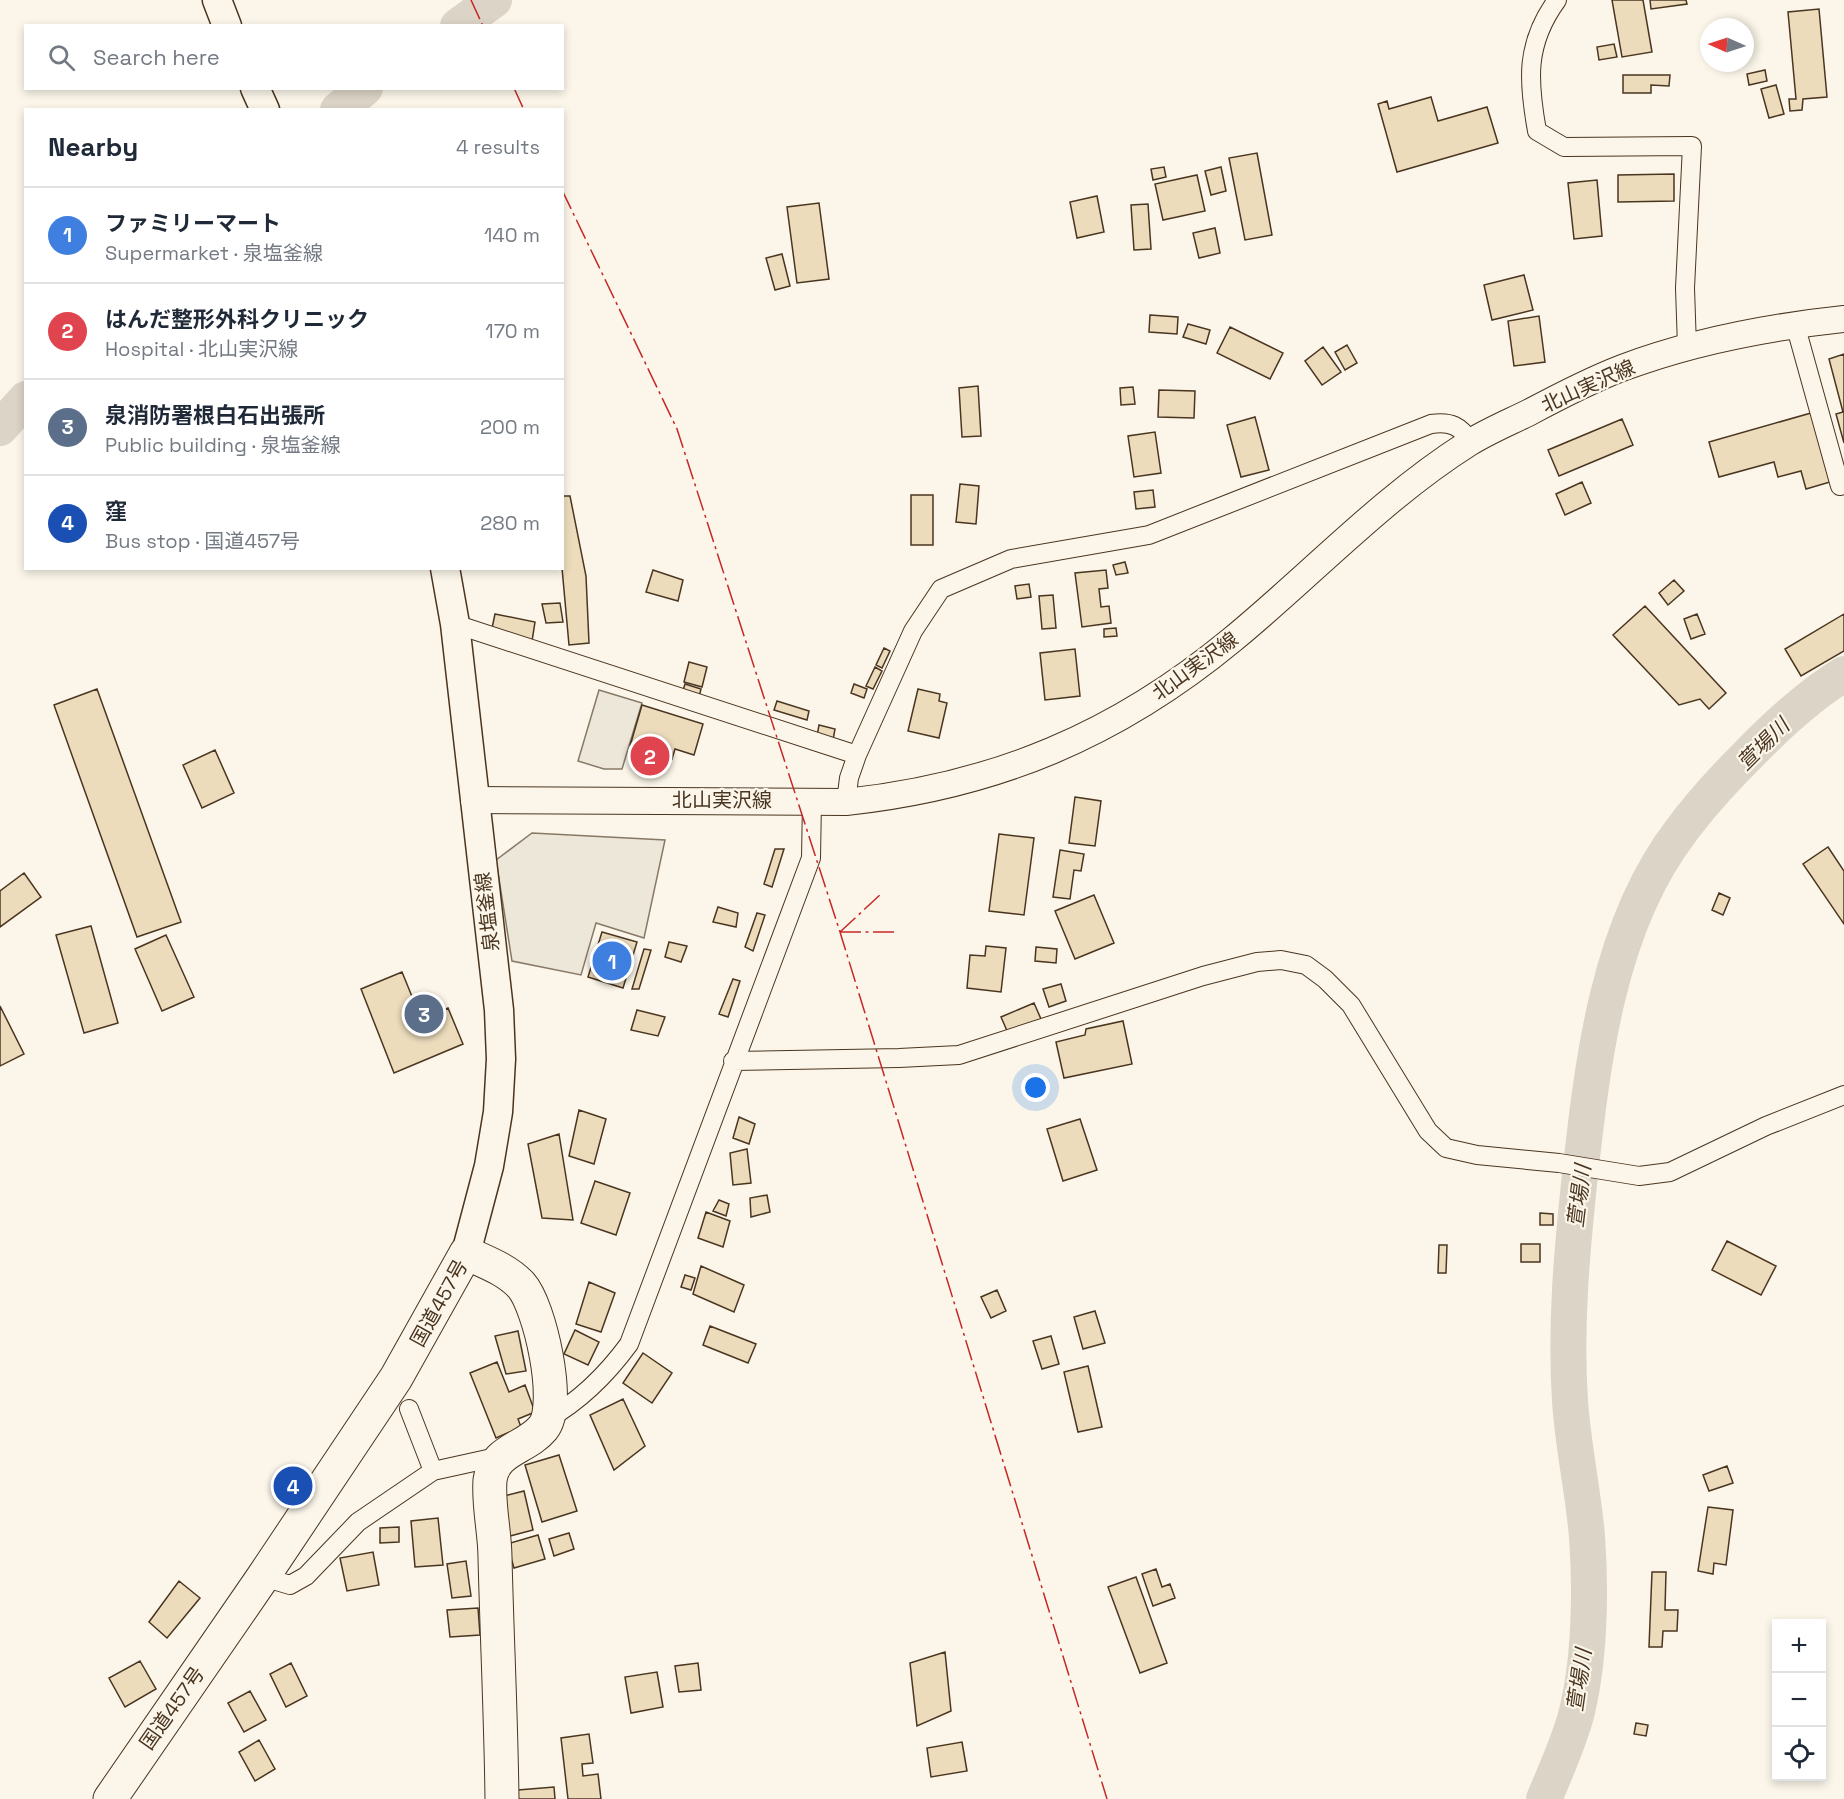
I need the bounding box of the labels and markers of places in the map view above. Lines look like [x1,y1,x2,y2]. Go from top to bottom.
pin: 2 [630,734,670,778]
pin: 1 [592,938,632,984]
pin: 3 [404,992,444,1036]
pin: 4 [274,1464,312,1508]

